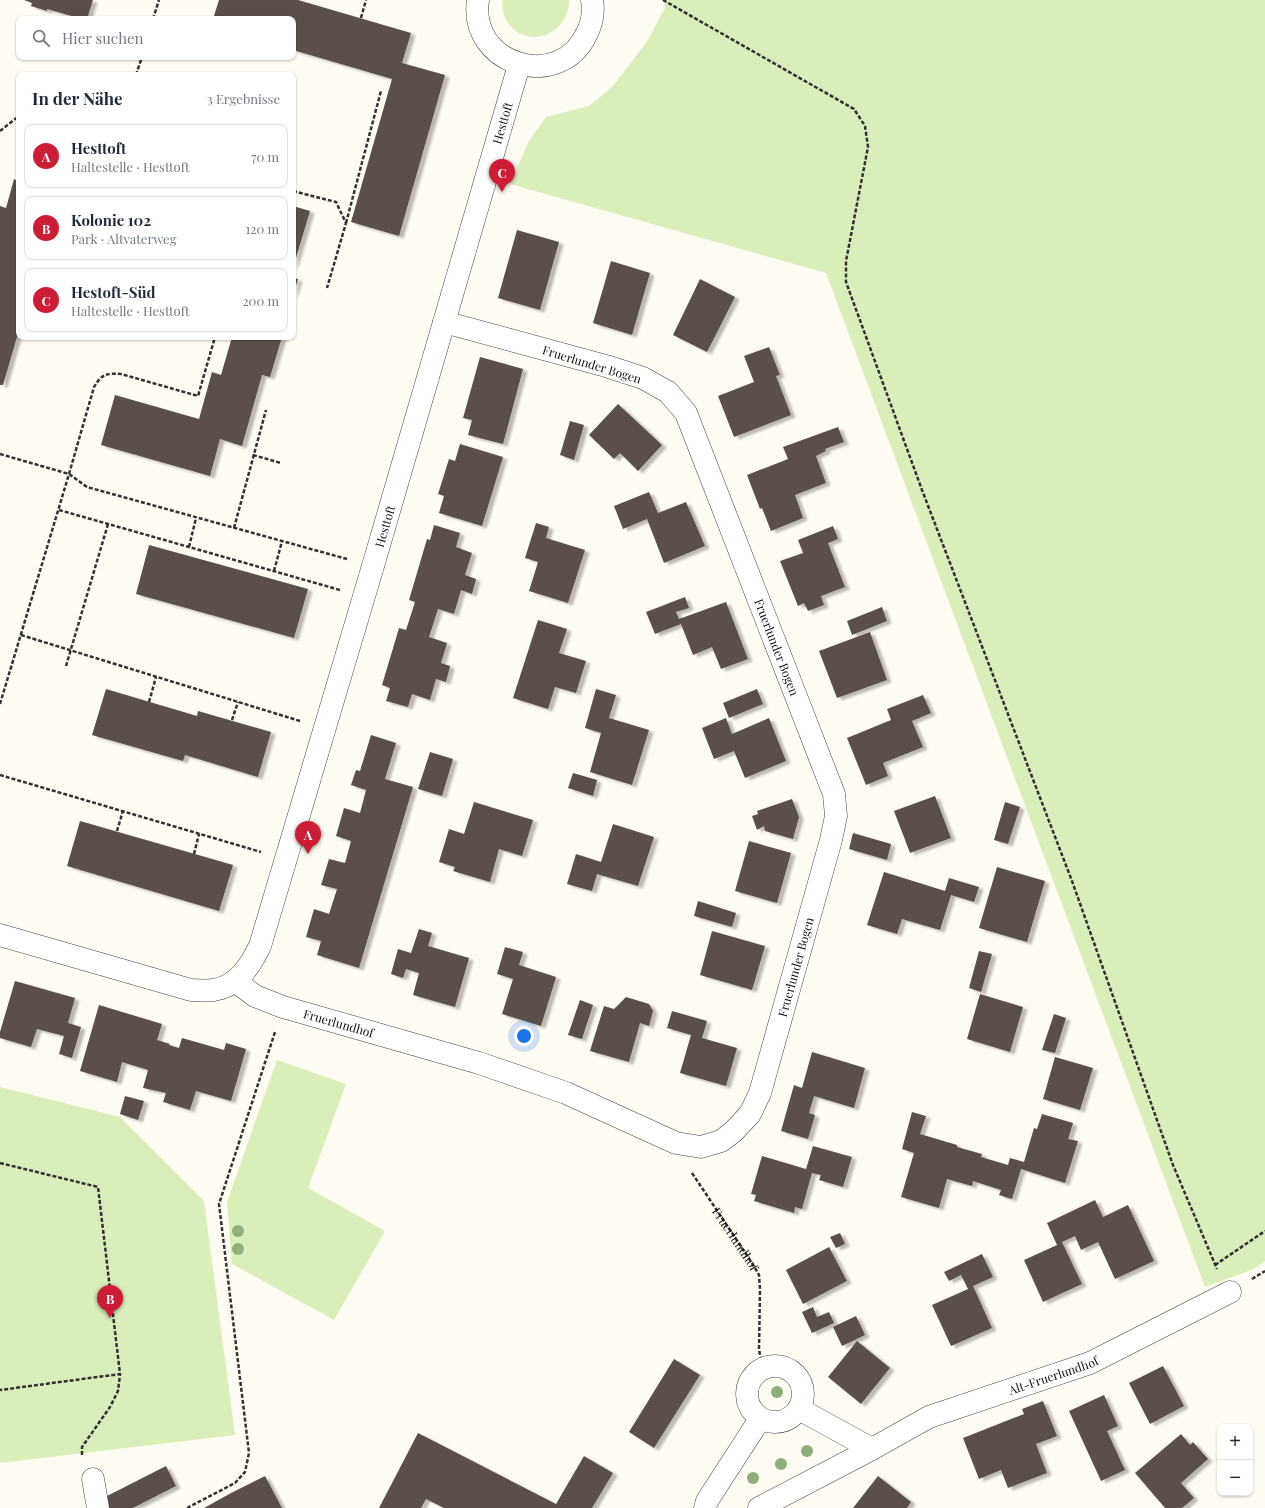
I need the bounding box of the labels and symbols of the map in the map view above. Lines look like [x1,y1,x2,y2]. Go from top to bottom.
street label: Hesttoft [488,99,516,146]
pin: C [489,159,515,192]
street label: Fruerlunder Bogen [541,341,643,387]
street label: Hesttoft [371,502,399,549]
street label: Fruerlunder Bogen [751,596,803,698]
pin: A [295,821,321,854]
street label: Fruerlunder Bogen [774,915,817,1018]
street label: Fruerlundhof [302,1005,377,1041]
your location [514,1026,534,1046]
street label: Fruerlundhof [709,1204,763,1274]
pin: B [97,1285,123,1318]
street label: Alt-Fruerlundhof [1005,1352,1102,1398]

